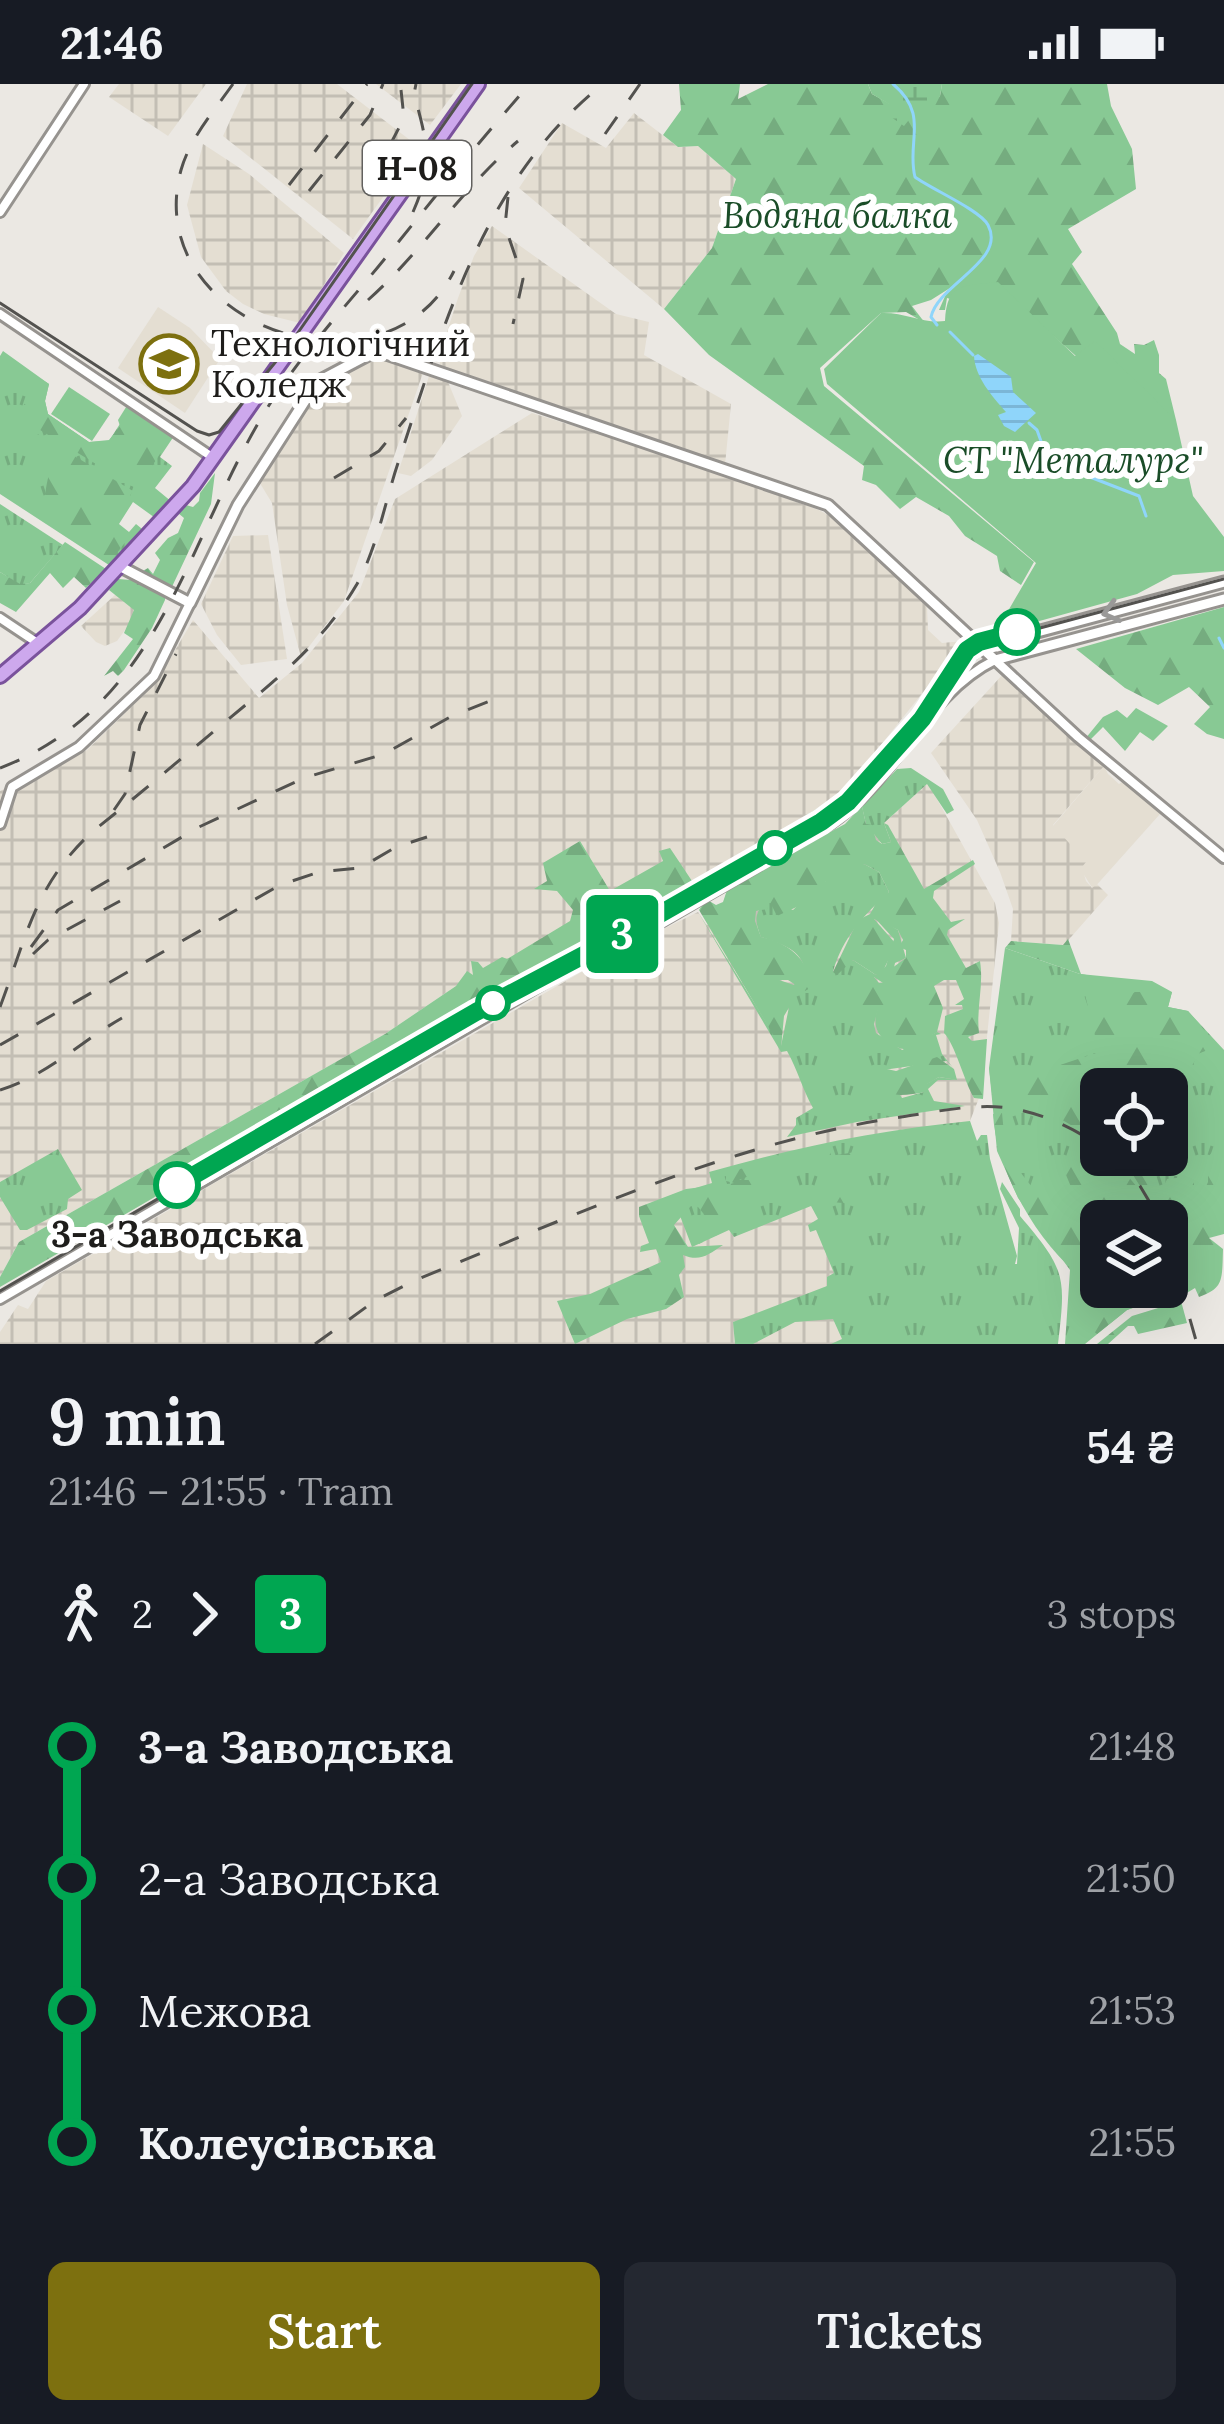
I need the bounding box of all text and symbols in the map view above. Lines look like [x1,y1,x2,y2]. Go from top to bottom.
text: 21:46 [60,14,164,71]
road number: Н-08 [363,141,471,195]
park label: Водяна балка [722,192,952,238]
place label: Технологічний Коледж [211,320,470,407]
school or university icon: Технологічний Коледж [138,333,200,395]
park label: СТ "Металург" [943,437,1203,483]
one-way arrow [1101,598,1122,623]
unlabelled marker [995,610,1039,654]
unlabelled marker [759,832,791,864]
line badge: 3 [583,895,661,973]
text: 3 [610,907,634,961]
unlabelled marker [477,987,509,1019]
map controls [1080,1068,1188,1308]
button: locate [1080,1068,1188,1176]
marker: 3-а Заводська [155,1163,199,1207]
button: layers [1080,1200,1188,1308]
place label: 3-а Заводська [51,1211,303,1257]
text: 9 min [48,1379,226,1463]
text: 54 ₴ [1086,1418,1176,1475]
text: 21:46 – 21:55 · Tram [48,1466,394,1516]
icon: walk [48,1581,114,1647]
icon: forward [171,1581,237,1647]
text: 3 [279,1587,302,1641]
text: 2 [132,1589,153,1639]
text: 3 stops [1047,1589,1176,1639]
text: 3-а Заводська [138,1718,453,1775]
text: 21:48 [1088,1721,1176,1771]
text: 2-а Заводська [138,1850,440,1907]
text: 21:50 [1086,1853,1176,1903]
text: Межова [138,1982,312,2039]
text: 21:53 [1088,1985,1176,2035]
text: Колеусівська [138,2114,436,2171]
text: 21:55 [1089,2117,1176,2167]
button: Start [48,2262,600,2400]
button: Tickets [624,2262,1176,2400]

